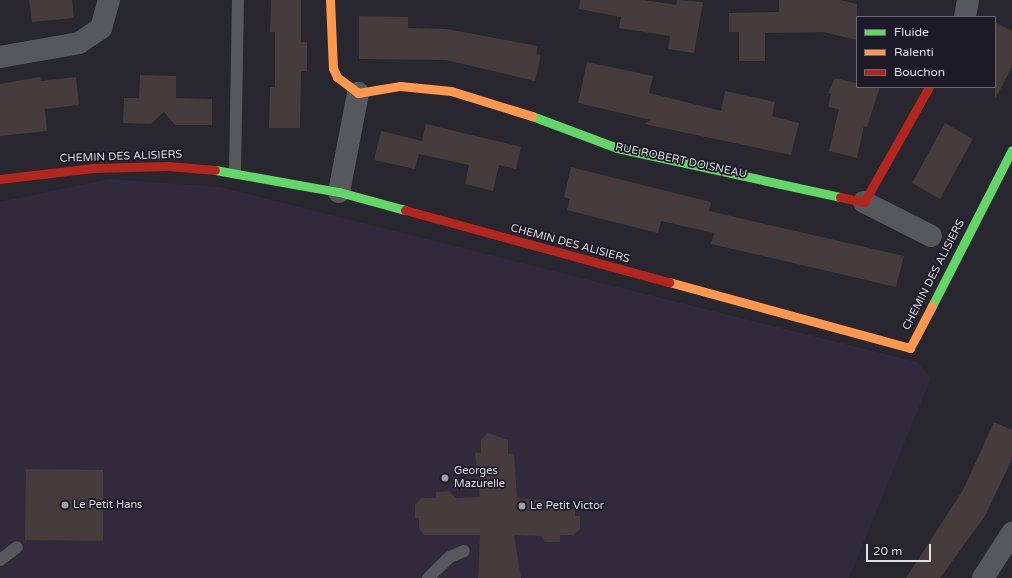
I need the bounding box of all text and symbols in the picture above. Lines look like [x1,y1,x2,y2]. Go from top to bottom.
legend [856,16,996,88]
text: Fluide [894,25,929,39]
text: Ralenti [894,45,934,59]
text: Bouchon [894,65,945,79]
street label: RUE ROBERT DOISNEAU [614,141,748,181]
street label: CHEMIN DES ALISIERS [60,148,182,166]
street label: CHEMIN DES ALISIERS [900,217,968,333]
street label: CHEMIN DES ALISIERS [509,222,631,266]
place label: Georges Mazurelle [454,465,505,491]
marker: Georges Mazurelle [439,472,451,484]
place label: Le Petit Hans [73,498,142,512]
place label: Le Petit Victor [530,499,604,513]
marker: Le Petit Hans [60,500,70,510]
marker: Le Petit Victor [517,501,527,511]
scale bar [868,536,933,562]
text: 20 m [873,544,902,558]

